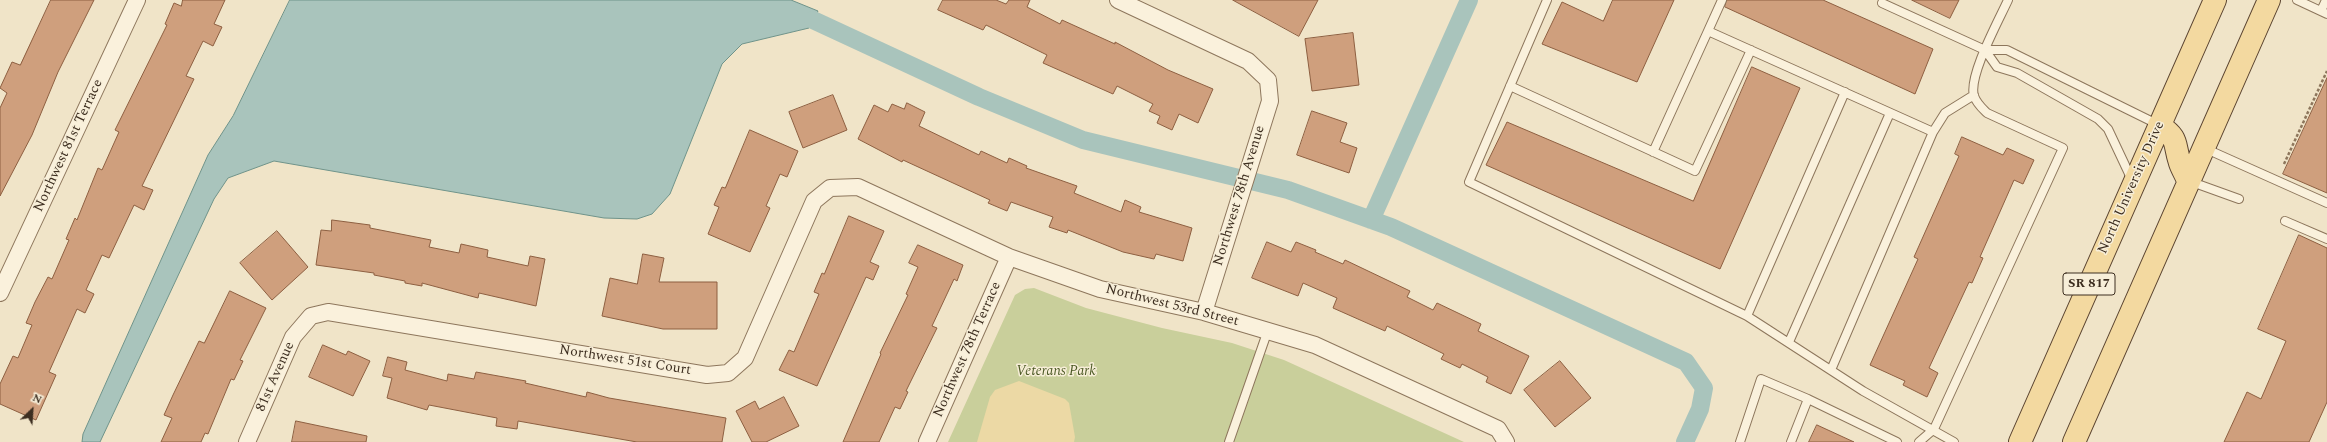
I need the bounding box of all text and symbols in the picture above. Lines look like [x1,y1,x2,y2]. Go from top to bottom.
street label: Northwest 81st Terrace [31,77,107,215]
street label: North University Drive [2095,119,2169,257]
street label: Northwest 78th Avenue [1211,124,1269,268]
road number: SR 817 [2063,273,2115,295]
street label: Northwest 78th Terrace [931,280,1005,420]
street label: Northwest 53rd Street [1104,281,1240,331]
street label: 81st Avenue [253,340,299,414]
street label: Northwest 51st Court [558,342,692,380]
park label: Veterans Park [1016,364,1096,380]
text: N [30,389,45,408]
north arrow [12,390,52,430]

